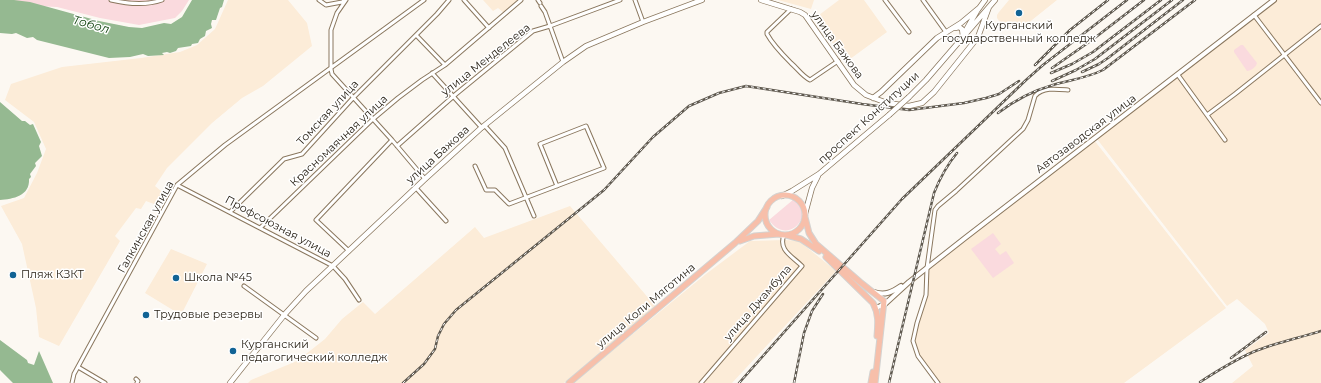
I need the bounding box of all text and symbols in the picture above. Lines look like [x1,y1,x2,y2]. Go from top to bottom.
marker: Курганский государственный колледж [1014,8,1024,18]
street label: улица Бажова [808,9,866,81]
water label: Тобол [71,13,111,37]
place label: Курганский государственный колледж [942,19,1096,45]
street label: улица Менделеева [439,21,533,99]
street label: проспект Конституции [816,69,922,167]
street label: Томская улица [294,78,362,148]
street label: Красномаячная улица [288,92,390,190]
street label: Автозаводская улица [1033,92,1139,176]
street label: улица Бажова [404,123,472,187]
street label: Галкинская улица [115,179,177,275]
street label: Профсоюзная улица [223,193,333,261]
street label: улица Коли Мяготина [594,261,698,351]
street label: улица Джамбула [721,262,795,344]
place label: Пляж КЗКТ [21,268,84,282]
marker: Пляж КЗКТ [8,270,18,280]
place label: Школа №45 [184,271,252,285]
marker: Школа №45 [171,273,181,283]
place label: Трудовые резервы [154,308,263,322]
marker: Трудовые резервы [141,310,151,320]
place label: Курганский педагогический колледж [241,338,387,364]
marker: Курганский педагогический колледж [228,346,238,356]

